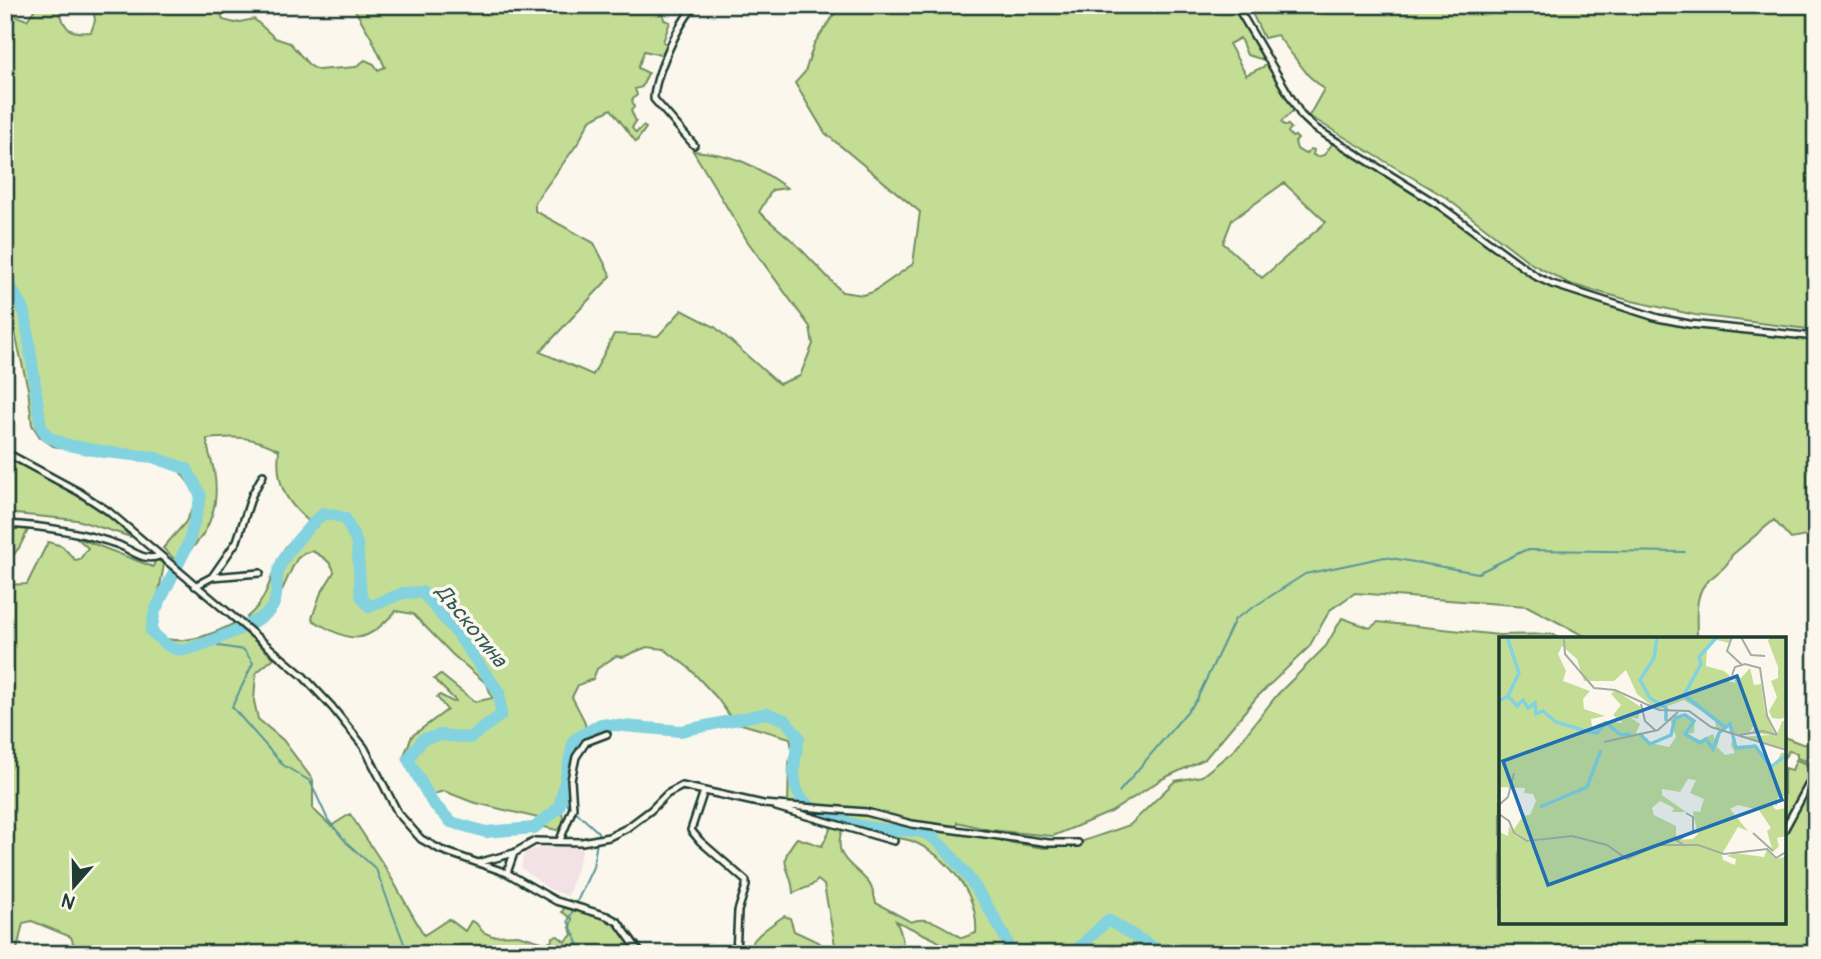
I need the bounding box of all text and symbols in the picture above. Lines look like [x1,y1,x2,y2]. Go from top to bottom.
water label: Дъскотина [429,578,513,674]
inset map [1499,637,1786,924]
north arrow [38,850,108,920]
text: N [58,888,79,915]

